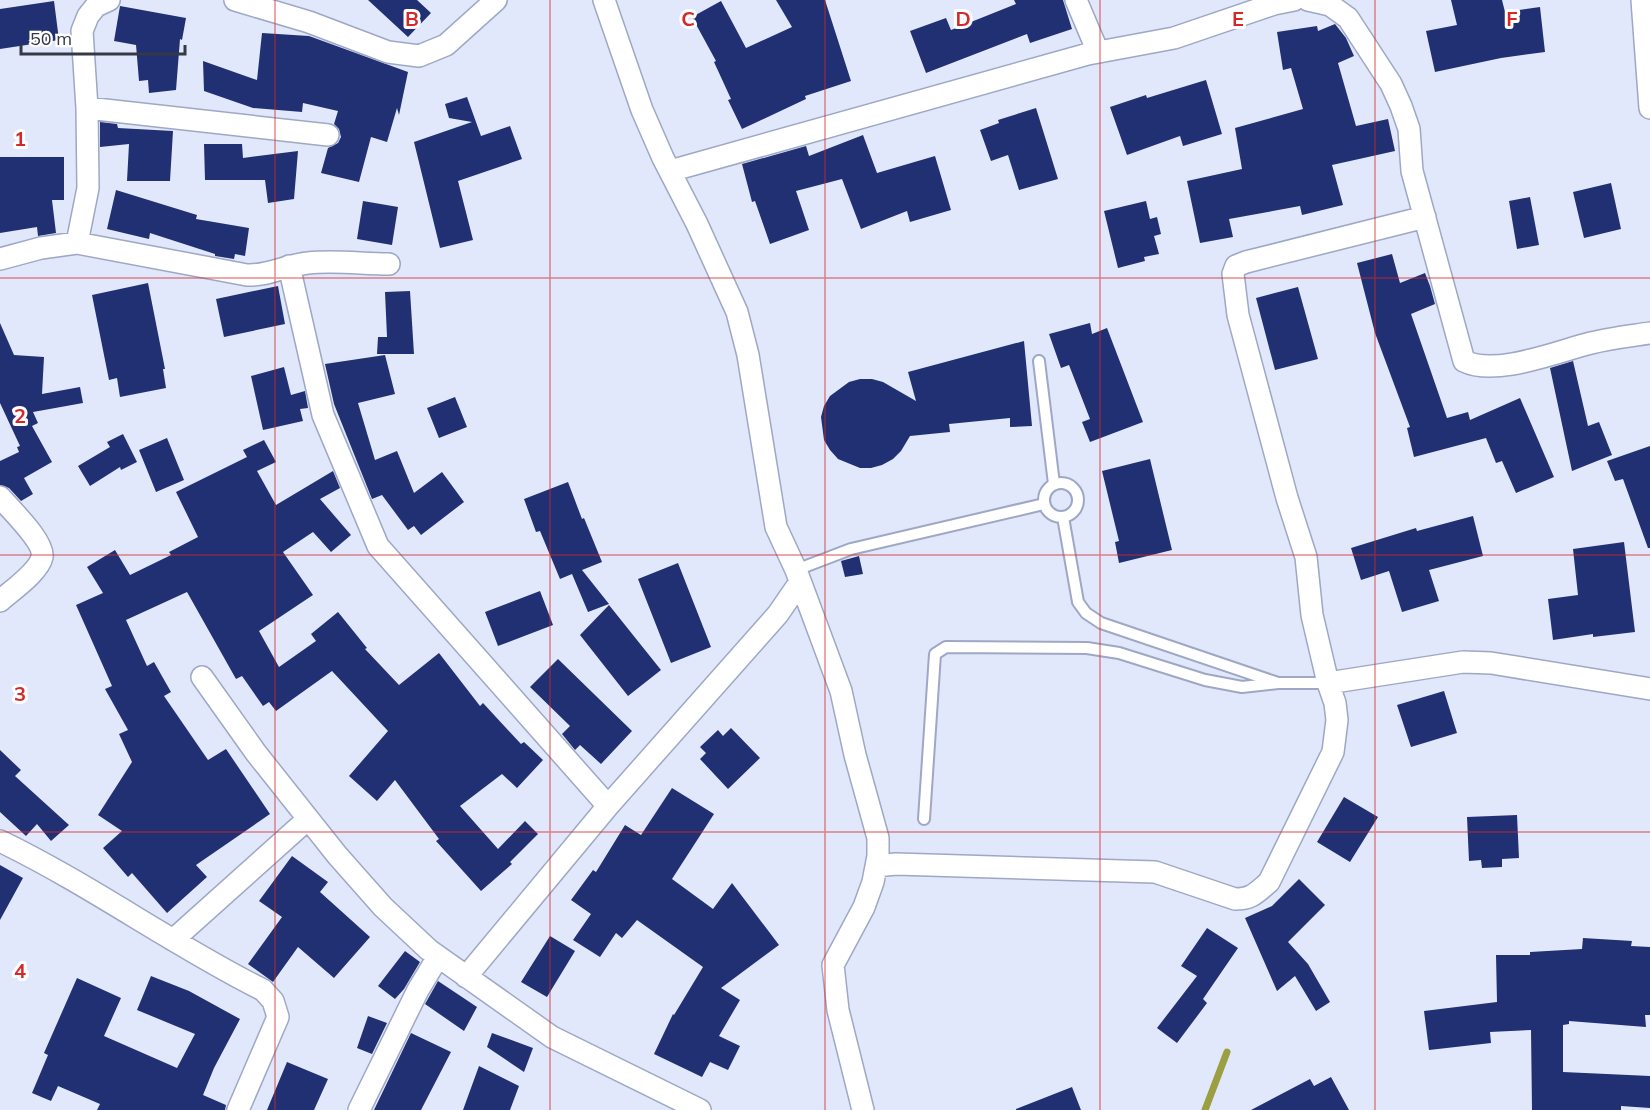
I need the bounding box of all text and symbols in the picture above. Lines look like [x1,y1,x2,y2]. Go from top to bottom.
text: B [405,6,419,31]
text: C [681,6,695,31]
text: D [955,6,971,31]
text: E [1232,6,1244,31]
text: F [1506,6,1518,31]
scale bar [21,18,184,56]
text: 50 m [30,27,72,50]
text: 1 [14,126,26,151]
text: 2 [14,403,26,428]
text: 3 [14,681,26,706]
text: 4 [14,958,26,983]

